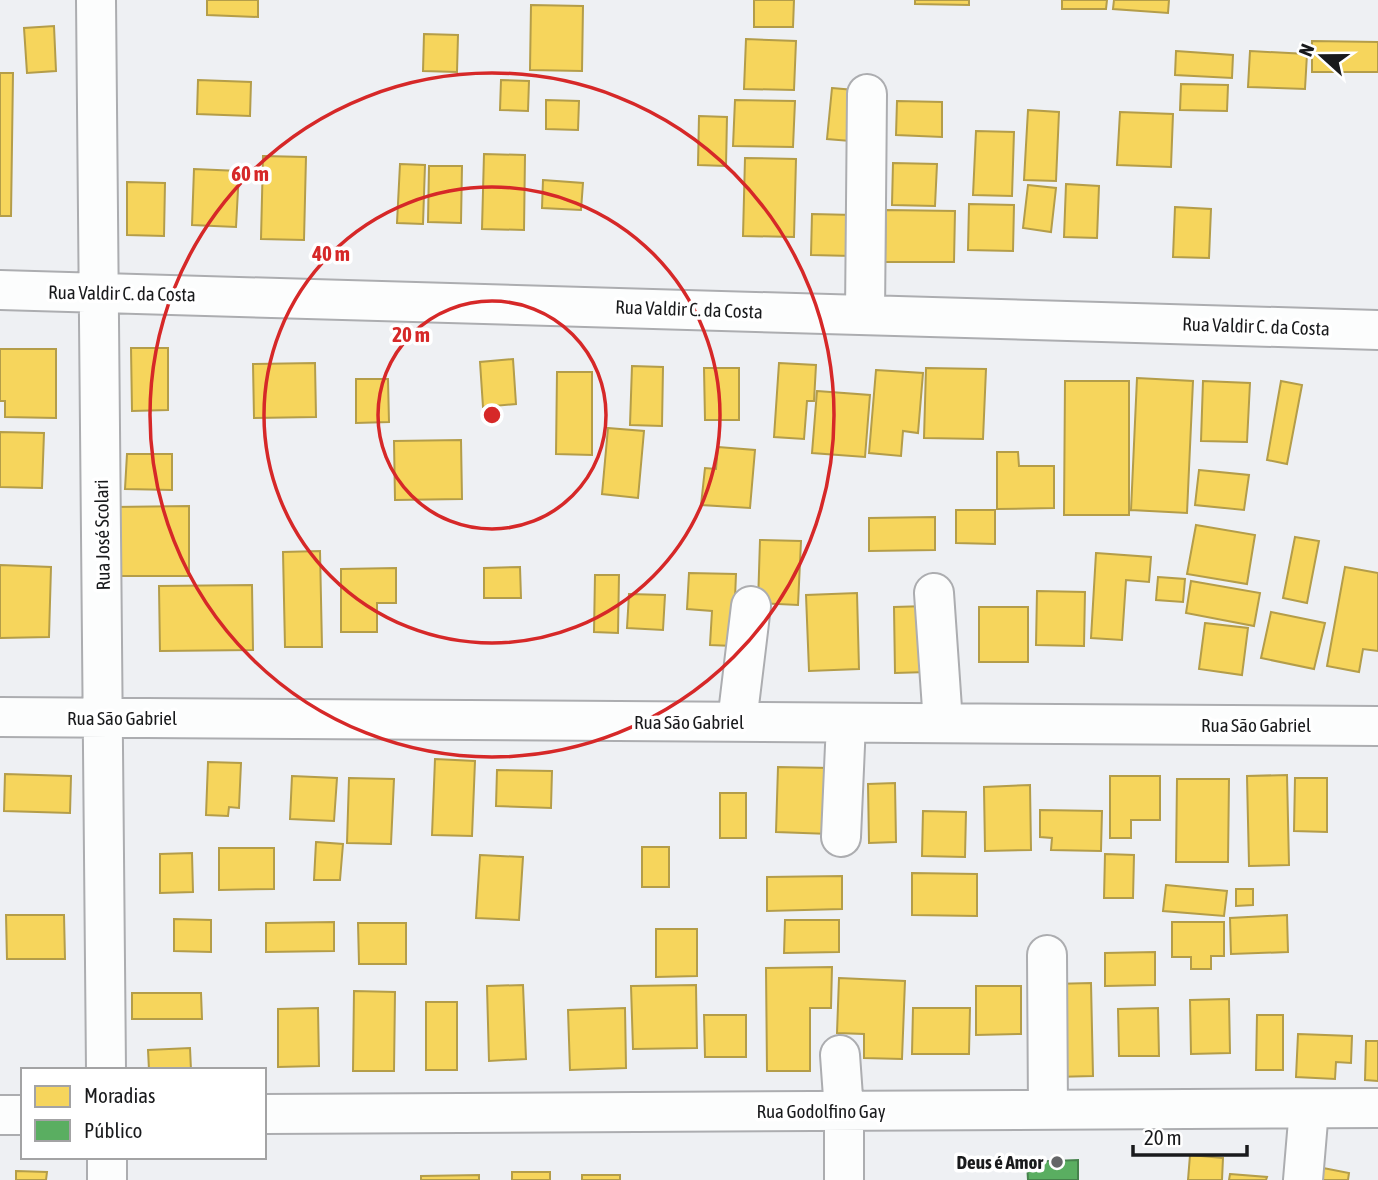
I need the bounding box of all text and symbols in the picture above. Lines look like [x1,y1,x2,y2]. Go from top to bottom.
north arrow [1287,21,1357,91]
text: N [1294,41,1318,59]
text: 60 m [231,161,269,185]
text: 40 m [311,241,350,265]
street label: Rua Valdir C. da Costa [48,281,196,305]
street label: Rua Valdir C. da Costa [615,295,763,323]
street label: Rua Valdir C. da Costa [1182,312,1330,340]
text: 20 m [392,322,430,346]
centre of rings [480,403,504,427]
street label: Rua José Scolari [90,479,114,591]
street label: Rua São Gabriel [67,707,177,729]
street label: Rua São Gabriel [634,711,744,733]
street label: Rua São Gabriel [1201,714,1311,736]
legend [21,1068,266,1159]
text: Moradias [84,1083,155,1107]
street label: Rua Godolfino Gay [756,1100,886,1122]
scale bar [1133,1114,1247,1158]
text: Público [84,1118,142,1142]
text: 20 m [1144,1125,1182,1149]
place label: Deus é Amor [956,1151,1043,1173]
marker: Deus é Amor [1049,1154,1065,1170]

